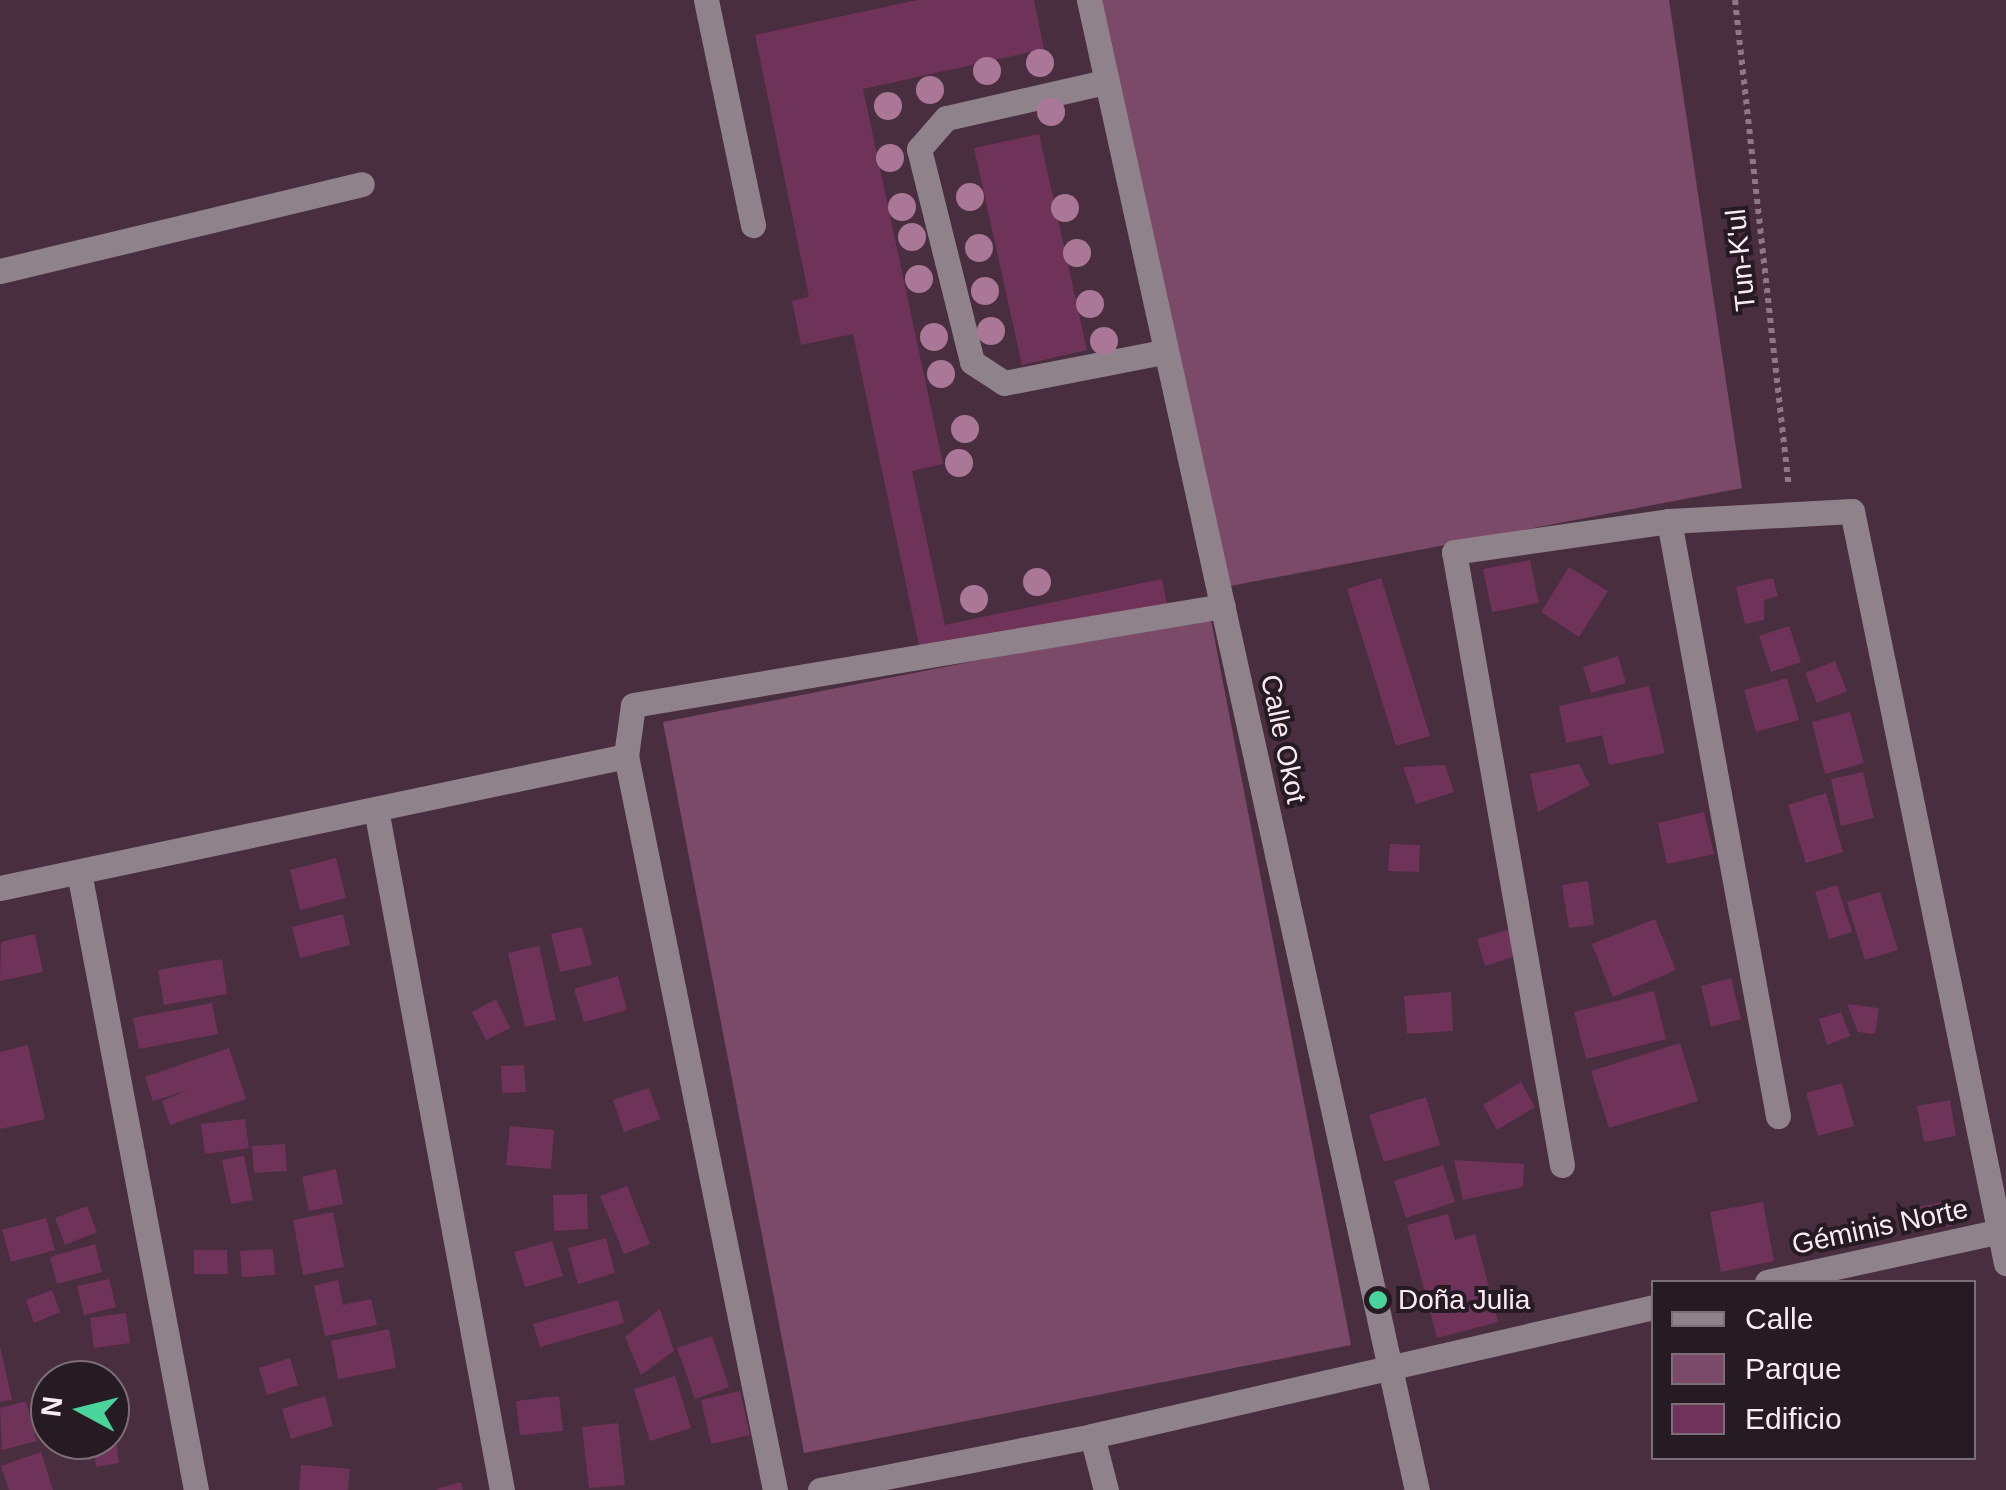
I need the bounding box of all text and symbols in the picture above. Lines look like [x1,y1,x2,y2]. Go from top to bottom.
street label: Tun-K'ul [1719,207,1763,313]
street label: Calle Okot [1253,672,1313,806]
street label: Géminis Norte [1789,1192,1971,1262]
legend [1651,1280,1976,1460]
place label: Doña Julia [1398,1283,1530,1317]
marker: Doña Julia [1367,1289,1389,1311]
text: Calle [1745,1302,1813,1335]
text: Parque [1745,1352,1842,1385]
north arrow [30,1360,130,1460]
text: N [35,1395,68,1418]
text: Edificio [1745,1402,1842,1435]

